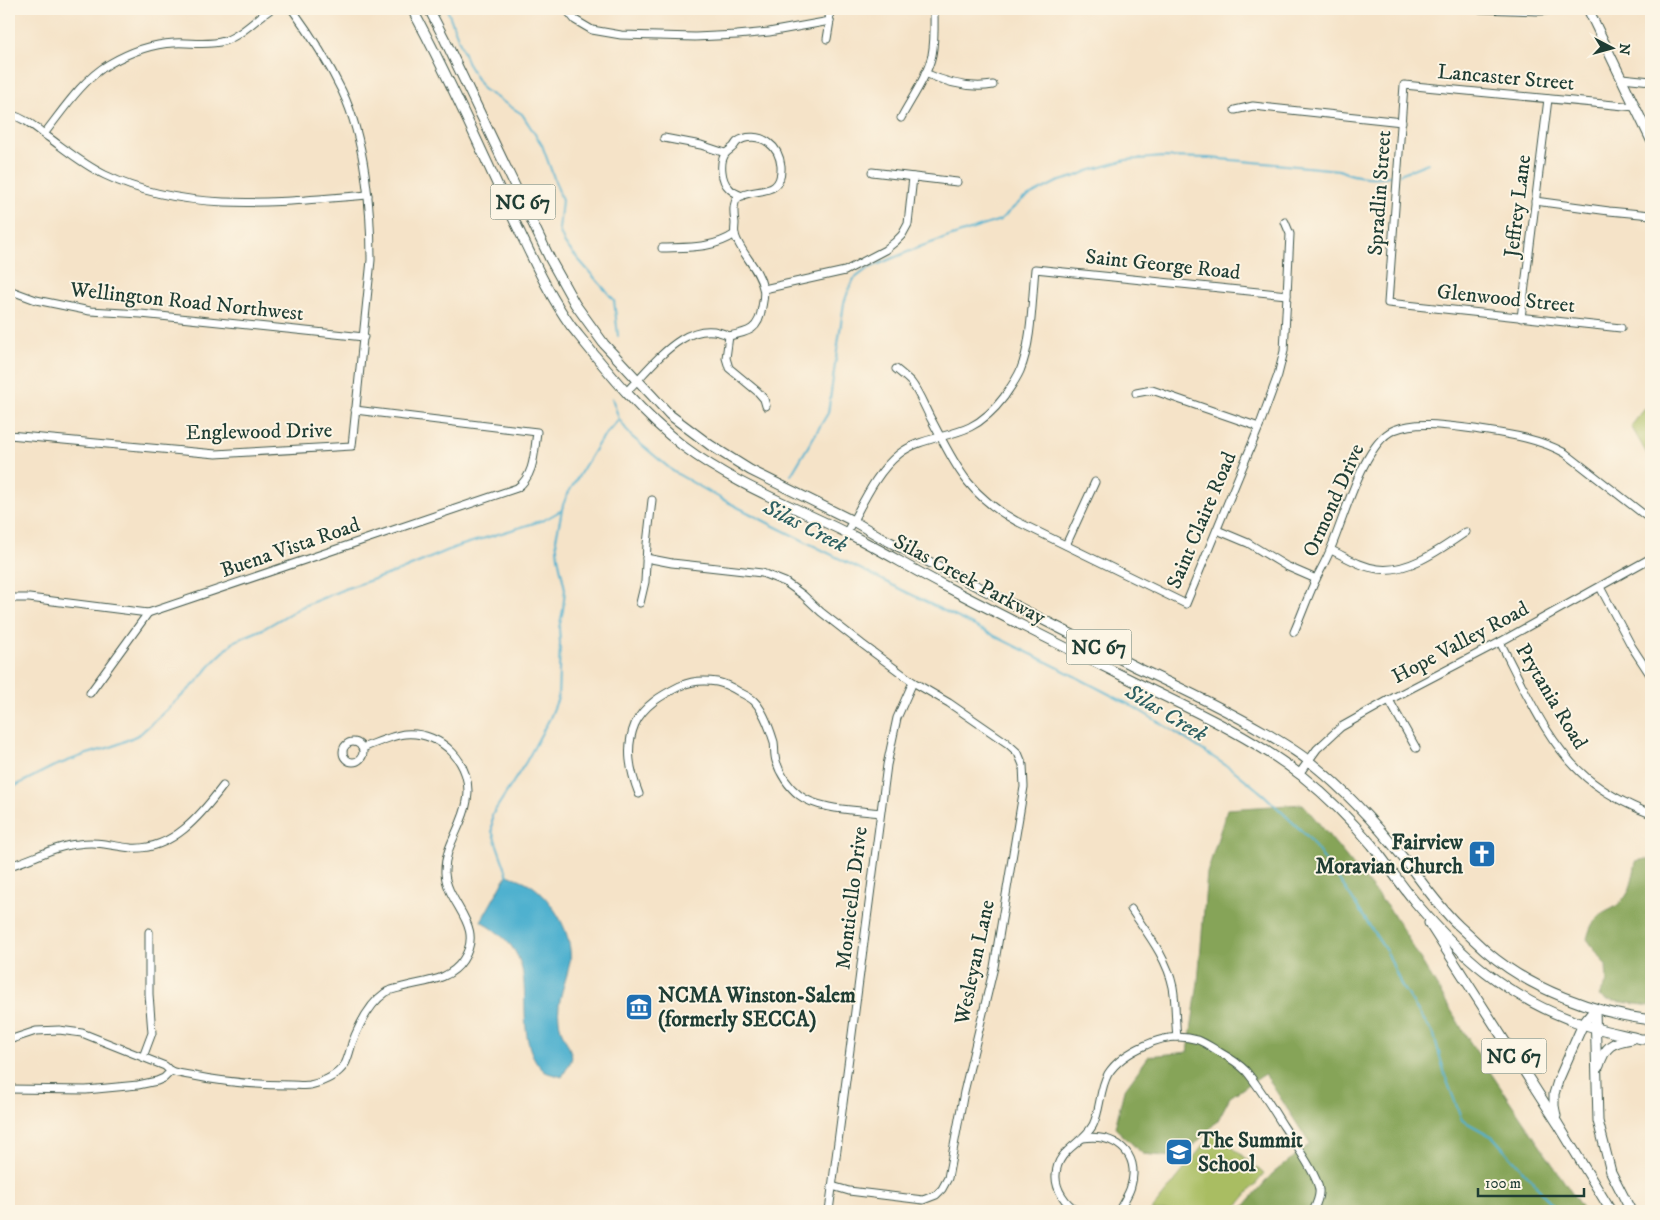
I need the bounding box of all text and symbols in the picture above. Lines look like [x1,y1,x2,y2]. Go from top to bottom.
north arrow [1588,22,1638,72]
text: N [1614,43,1633,56]
street label: Lancaster Street [1436,59,1576,97]
street label: Spradlin Street [1363,129,1397,257]
street label: Jeffrey Lane [1499,153,1537,261]
road number: NC 67 [490,184,556,220]
street label: Saint George Road [1084,244,1242,286]
street label: Wellington Road Northwest [68,277,305,327]
street label: Glenwood Street [1435,279,1577,319]
street label: Englewood Drive [186,418,333,446]
street label: Ormond Drive [1297,439,1371,561]
street label: Saint Claire Road [1161,447,1243,593]
water label: Silas Creek [758,493,852,559]
street label: Buena Vista Road [217,512,364,584]
street label: Silas Creek Parkway [889,529,1051,631]
street label: Hope Valley Road [1388,596,1534,690]
road number: NC 67 [1066,630,1132,664]
street label: Prytania Road [1509,639,1593,755]
water label: Silas Creek [1120,678,1213,749]
street label: Monticello Drive [830,825,874,971]
place label: Fairview Moravian Church [1315,830,1464,880]
church icon: Fairview Moravian Church [1467,839,1497,869]
street label: Wesleyan Lane [949,897,1001,1028]
place label: NCMA Winston-Salem (formerly SECCA) [658,983,856,1033]
museum icon: NCMA Winston-Salem (formerly SECCA) [624,992,654,1022]
road number: NC 67 [1482,1038,1546,1074]
place label: The Summit School [1197,1128,1303,1178]
school or university icon: The Summit School [1164,1137,1194,1167]
scale bar [1478,1165,1584,1197]
text: 100 m [1485,1174,1521,1193]

